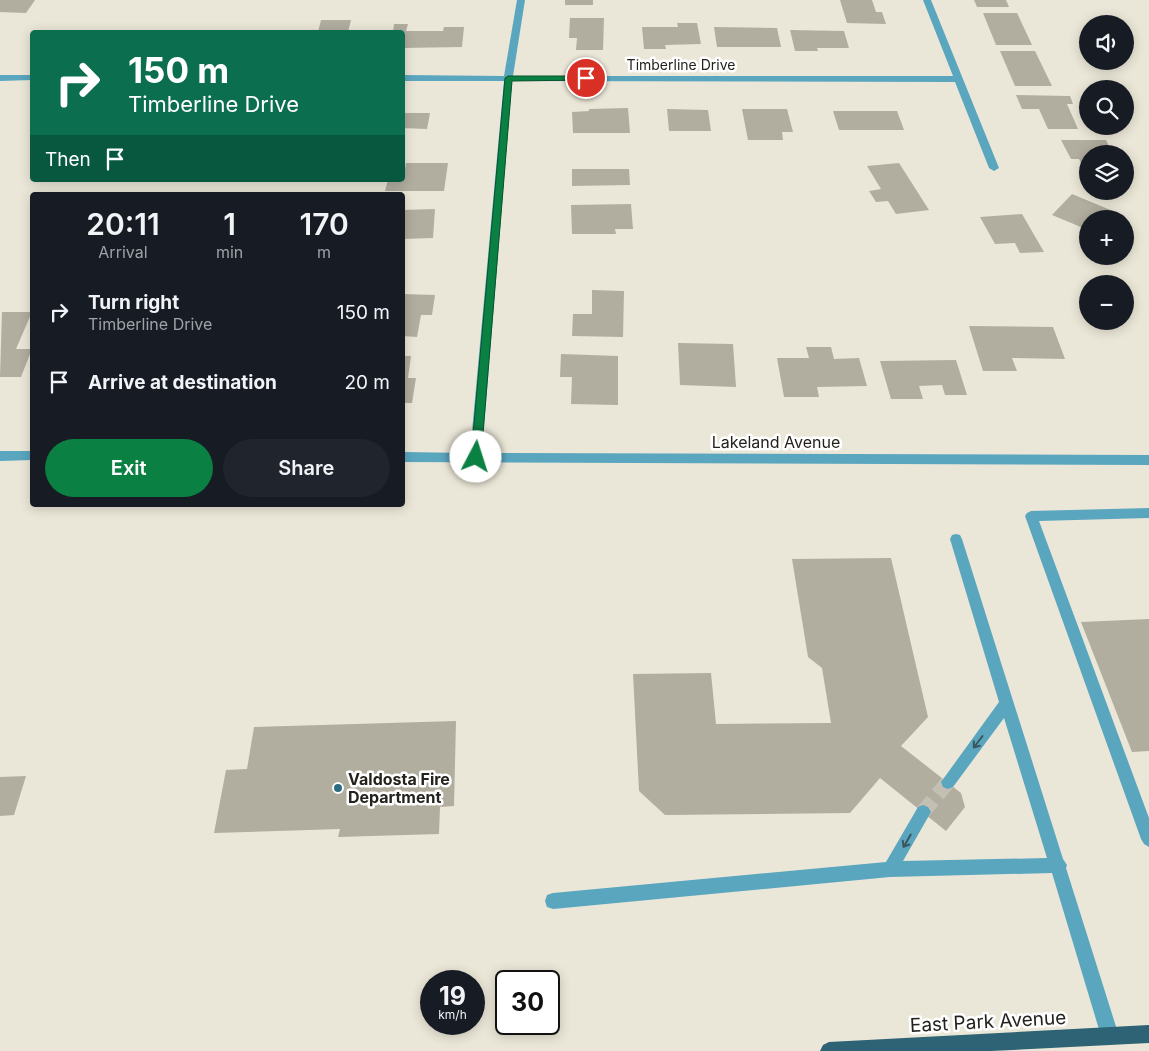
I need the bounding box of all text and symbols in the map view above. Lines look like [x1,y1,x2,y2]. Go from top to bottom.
map controls [1079,15,1134,330]
button: sound [1079,15,1134,70]
text: 150 m [128,49,229,91]
icon: right [45,50,110,115]
street label: Timberline Drive [627,56,735,73]
pin [565,57,607,99]
icon: arrive [572,64,600,92]
button: search [1079,80,1134,135]
text: Timberline Drive [128,91,299,117]
icon: arrive [101,145,129,173]
button: layers [1079,145,1134,200]
text: Then [45,148,91,171]
text: 20:11 [86,206,160,242]
text: 1 [223,206,236,242]
text: 170 [299,206,349,242]
button: + [1079,210,1134,265]
text: Arrival [98,242,148,262]
text: min [216,242,243,262]
text: m [317,242,331,262]
button: − [1079,275,1134,330]
text: Turn right [88,291,179,314]
icon: right [45,298,73,326]
text: 150 m [337,301,390,324]
text: Timberline Drive [88,314,212,334]
icon: arrive [45,368,73,396]
text: Arrive at destination [88,371,277,394]
text: 20 m [344,371,390,394]
position arrow [449,430,501,482]
street label: Lakeland Avenue [712,432,840,452]
button: Exit [45,439,213,497]
button: Share [223,439,390,497]
one-way arrow [973,735,983,749]
place label: Valdosta Fire Department [348,769,450,807]
marker: Valdosta Fire Department [332,782,344,794]
one-way arrow [901,833,911,847]
speed limit sign: 30 [495,970,560,1035]
text: 19 [439,981,466,1011]
street label: East Park Avenue [909,1006,1067,1037]
text: km/h [438,1007,467,1022]

